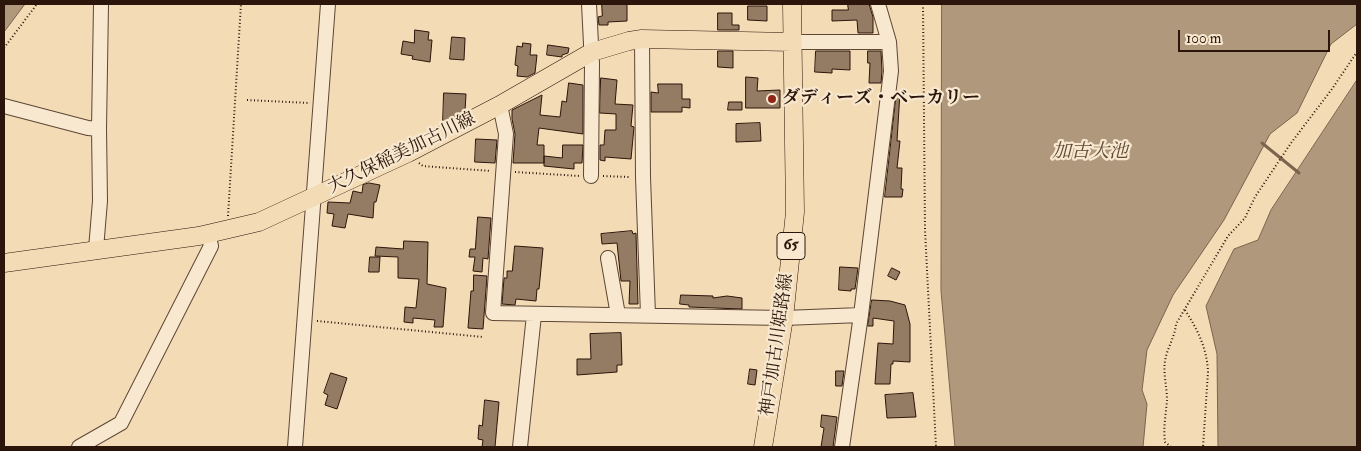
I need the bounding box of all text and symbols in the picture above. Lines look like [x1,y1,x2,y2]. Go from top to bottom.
scale bar [1181,20,1334,52]
text: 100 m [1186,29,1221,48]
place label: ダディーズ・ベーカリー [782,88,980,110]
marker: ダディーズ・ベーカリー [766,93,778,105]
street label: 大久保稲美加古川線 [324,109,480,199]
water label: 加古大池 [1052,142,1128,164]
road number: 65 [777,232,805,260]
street label: 神戸加古川姫路線 [757,272,799,418]

